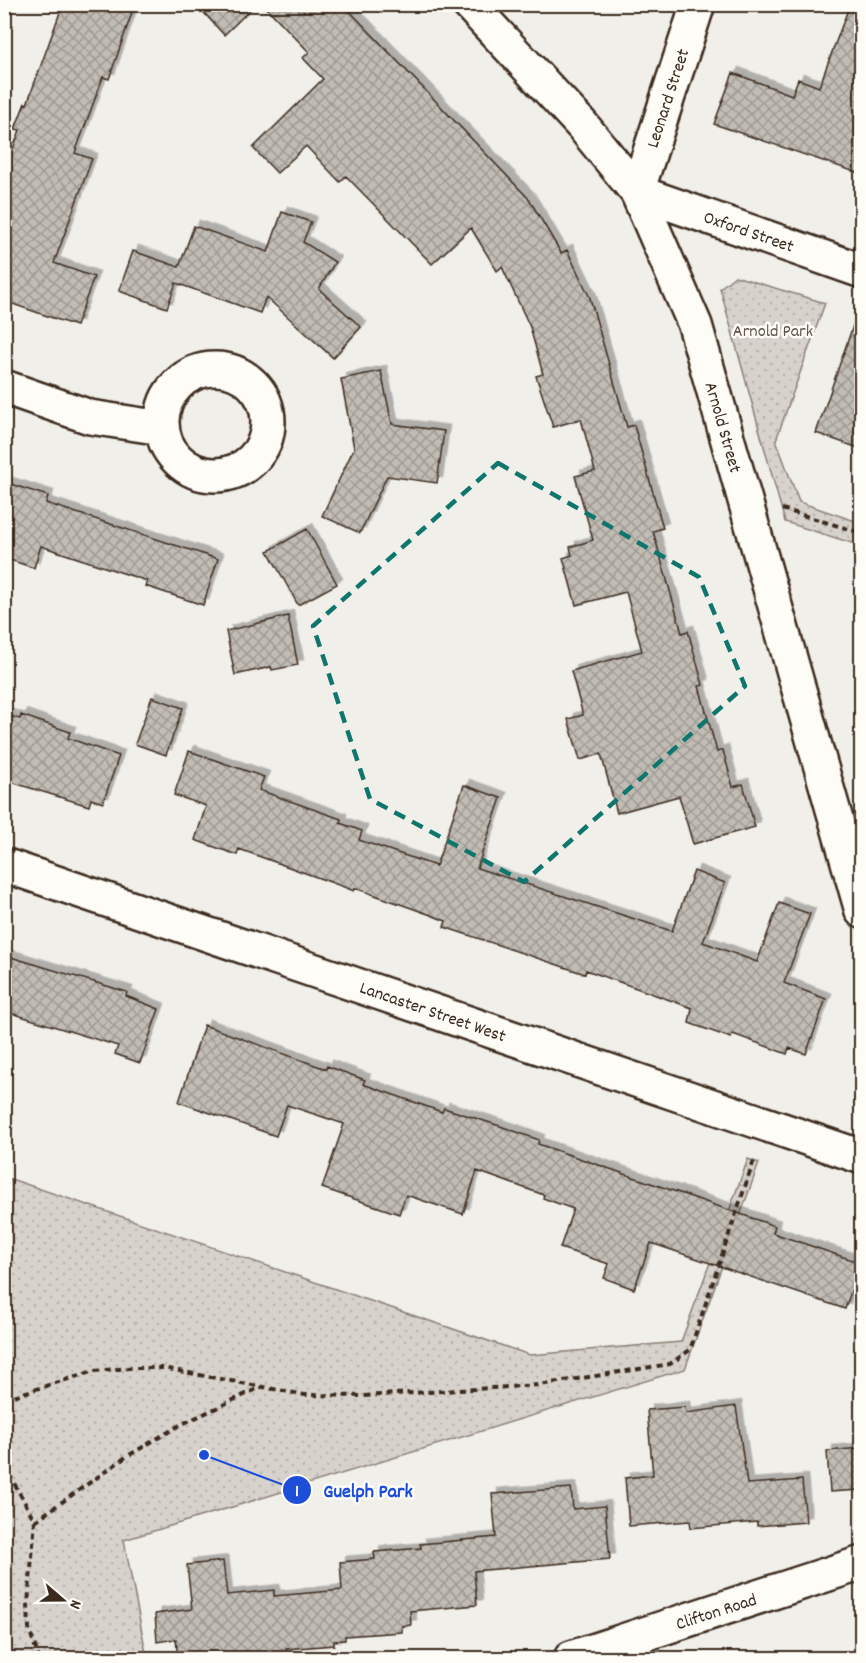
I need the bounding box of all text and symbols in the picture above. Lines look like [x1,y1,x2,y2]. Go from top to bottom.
street label: Leonard Street [642,46,697,152]
street label: Oxford Street [700,206,797,261]
park label: Arnold Park [733,320,813,345]
street label: Arnold Street [697,379,747,476]
street label: Lancaster Street West [356,977,509,1050]
callout: Guelph Park [282,1471,425,1509]
text: Guelph Park [323,1479,413,1507]
text: 1 [295,1480,299,1505]
north arrow [33,1570,93,1630]
street label: Clifton Road [673,1589,760,1638]
text: N [63,1597,87,1612]

